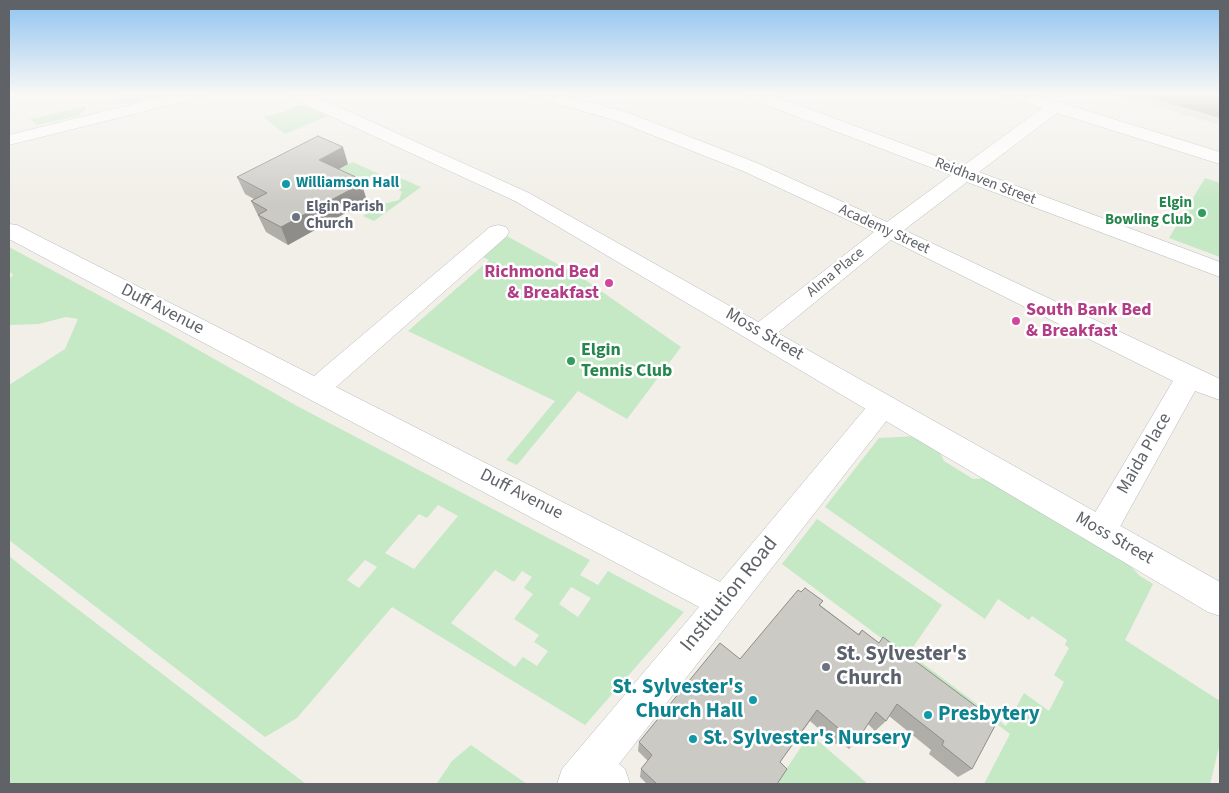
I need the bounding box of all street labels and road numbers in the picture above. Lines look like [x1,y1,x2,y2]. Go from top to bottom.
street label: Reidhaven Street [932,154,1038,210]
street label: Academy Street [836,201,932,259]
street label: Alma Place [804,244,868,302]
street label: Duff Avenue [117,280,207,340]
street label: Moss Street [721,304,807,366]
street label: Maida Place [1113,410,1177,498]
street label: Duff Avenue [476,465,566,525]
street label: Moss Street [1071,508,1157,570]
street label: Institution Road [676,532,784,658]

